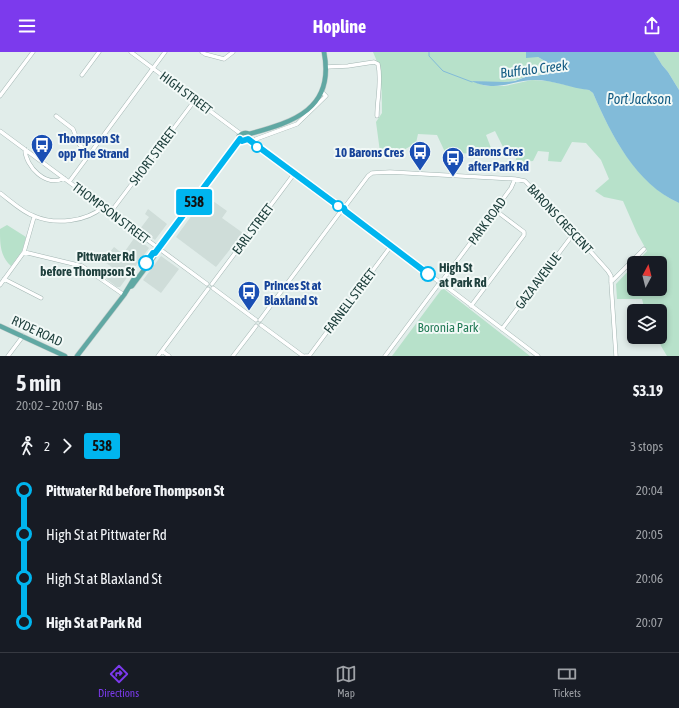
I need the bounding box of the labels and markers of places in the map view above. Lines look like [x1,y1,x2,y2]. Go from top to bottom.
place label: Thompson St opp The Strand [58,131,129,161]
bus stop icon: Thompson St opp The Strand [29,132,55,165]
bus stop icon: 10 Barons Cres [407,139,433,172]
unlabelled marker [251,141,263,153]
place label: Barons Cres after Park Rd [468,144,529,174]
place label: 10 Barons Cres [335,145,404,160]
bus stop icon: Barons Cres after Park Rd [440,145,466,178]
unlabelled marker [332,200,344,212]
place label: Pittwater Rd before Thompson St [40,249,135,279]
marker: Pittwater Rd before Thompson St [138,255,154,271]
place label: High St at Park Rd [439,260,487,290]
marker: High St at Park Rd [420,266,436,282]
place label: Princes St at Blaxland St [264,278,322,308]
bus stop icon: Princes St at Blaxland St [236,279,262,312]

